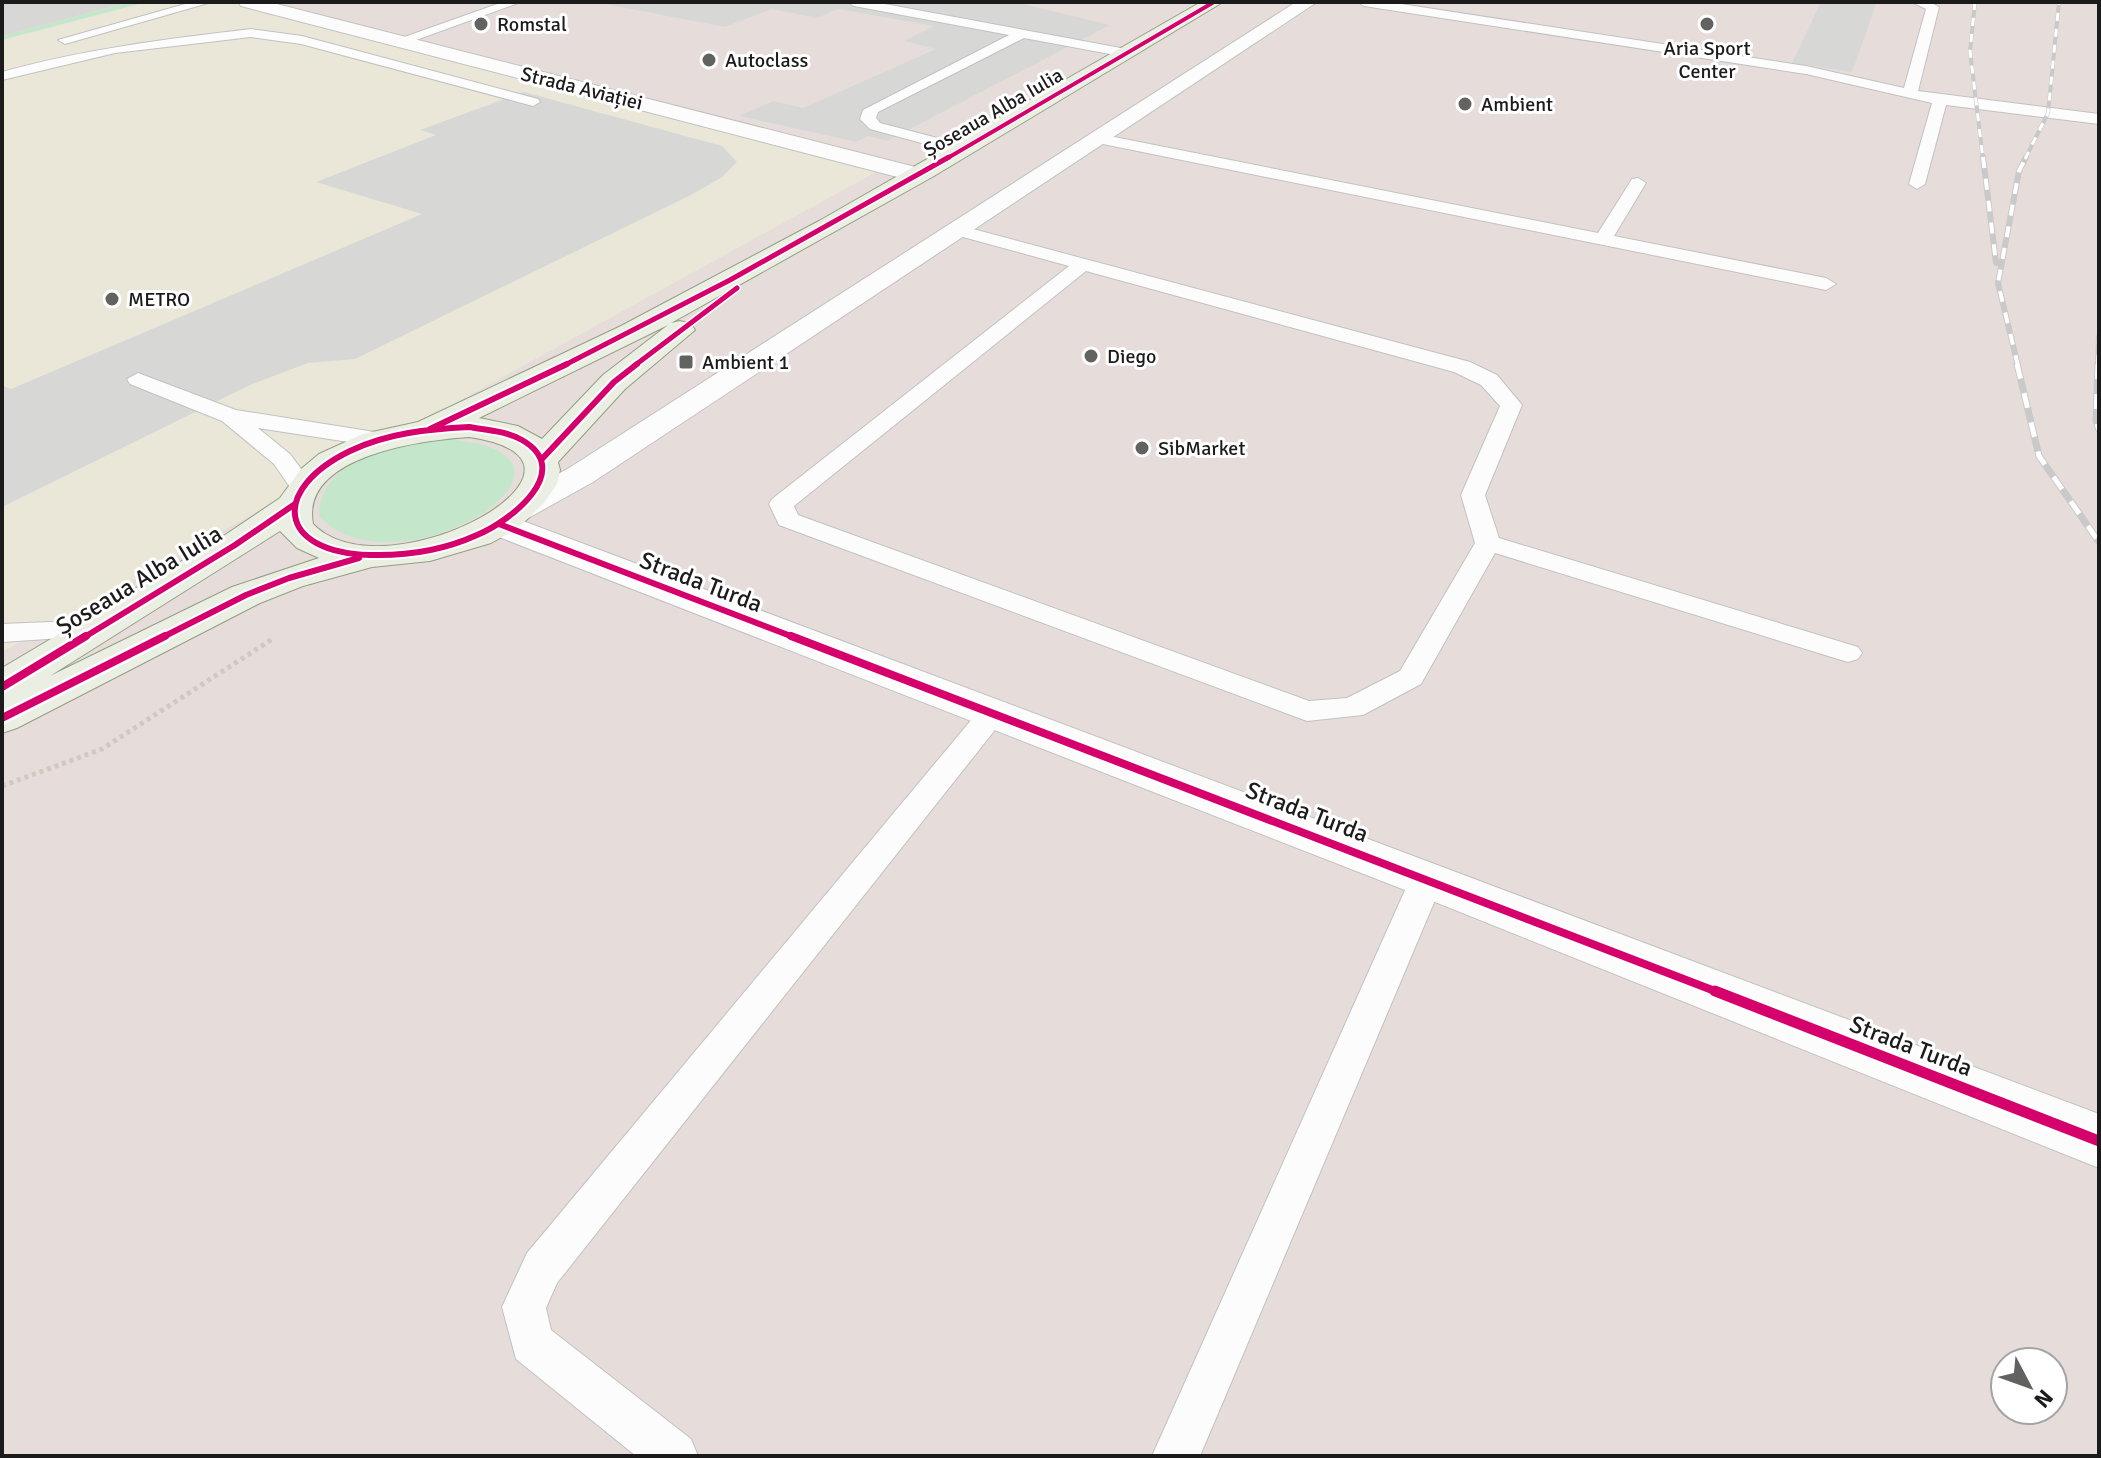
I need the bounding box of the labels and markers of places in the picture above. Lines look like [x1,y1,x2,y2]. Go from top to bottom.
place label: Romstal [497,12,567,37]
marker: Romstal [472,15,490,33]
marker: Aria Sport Center [1698,15,1716,33]
place label: Aria Sport Center [1664,36,1750,84]
place label: Autoclass [725,48,808,73]
marker: Autoclass [700,51,718,69]
place label: Ambient [1481,92,1553,117]
marker: Ambient [1456,95,1474,113]
place label: METRO [128,287,190,312]
marker: METRO [103,290,121,308]
place label: Diego [1107,344,1156,369]
marker: Diego [1082,347,1100,365]
place label: Ambient 1 [702,350,789,375]
marker: Ambient 1 [677,353,695,371]
place label: SibMarket [1158,436,1245,461]
marker: SibMarket [1133,439,1151,457]

